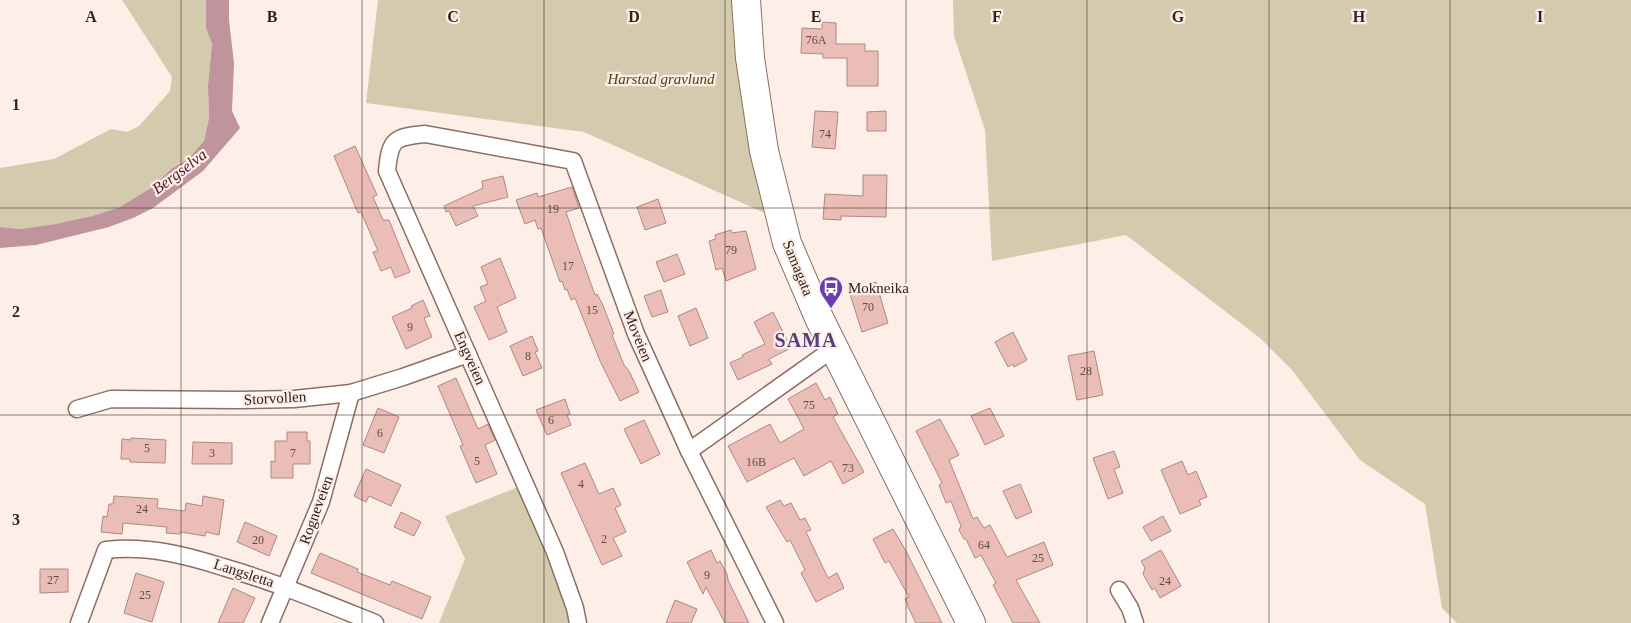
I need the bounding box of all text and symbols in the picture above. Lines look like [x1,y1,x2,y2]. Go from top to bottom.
text: A [85,8,97,25]
text: B [267,8,278,25]
text: C [447,8,459,25]
text: D [628,8,640,25]
text: E [811,8,821,25]
text: F [992,8,1002,25]
text: G [1172,8,1185,25]
text: H [1353,8,1366,25]
text: I [1537,8,1543,25]
house number: 76A [806,33,827,47]
park label: Harstad gravlund [606,71,715,87]
text: 1 [12,96,20,113]
house number: 74 [819,127,831,141]
water label: Bergselva [149,146,210,198]
house number: 19 [547,202,559,216]
street label: Samagata [780,238,816,298]
house number: 79 [725,243,737,257]
house number: 17 [562,259,574,273]
bus stop icon: Mokneika [818,275,844,309]
place label: Mokneika [848,280,909,296]
house number: 70 [862,300,874,314]
text: 2 [12,303,20,320]
house number: 15 [586,303,598,317]
street label: Moveien [621,308,656,364]
house number: 9 [407,320,413,334]
street label: Engveien [451,329,489,388]
district label: SAMA [775,329,837,351]
house number: 8 [525,349,531,363]
house number: 28 [1080,364,1092,378]
street label: Storvollen [243,388,307,408]
house number: 75 [803,398,815,412]
house number: 6 [548,413,554,427]
house number: 6 [377,426,383,440]
house number: 5 [144,441,150,455]
house number: 3 [209,446,215,460]
house number: 7 [290,446,296,460]
house number: 5 [474,454,480,468]
house number: 16B [746,455,766,469]
house number: 73 [842,461,854,475]
street label: Rogneveien [296,473,336,546]
house number: 4 [578,477,584,491]
house number: 24 [136,502,148,516]
text: 3 [12,511,20,528]
house number: 2 [601,532,607,546]
house number: 20 [252,533,264,547]
house number: 64 [978,538,990,552]
house number: 25 [1032,551,1044,565]
street label: Langsletta [212,556,277,590]
house number: 9 [704,568,710,582]
house number: 27 [47,573,59,587]
house number: 24 [1159,574,1171,588]
house number: 25 [139,588,151,602]

